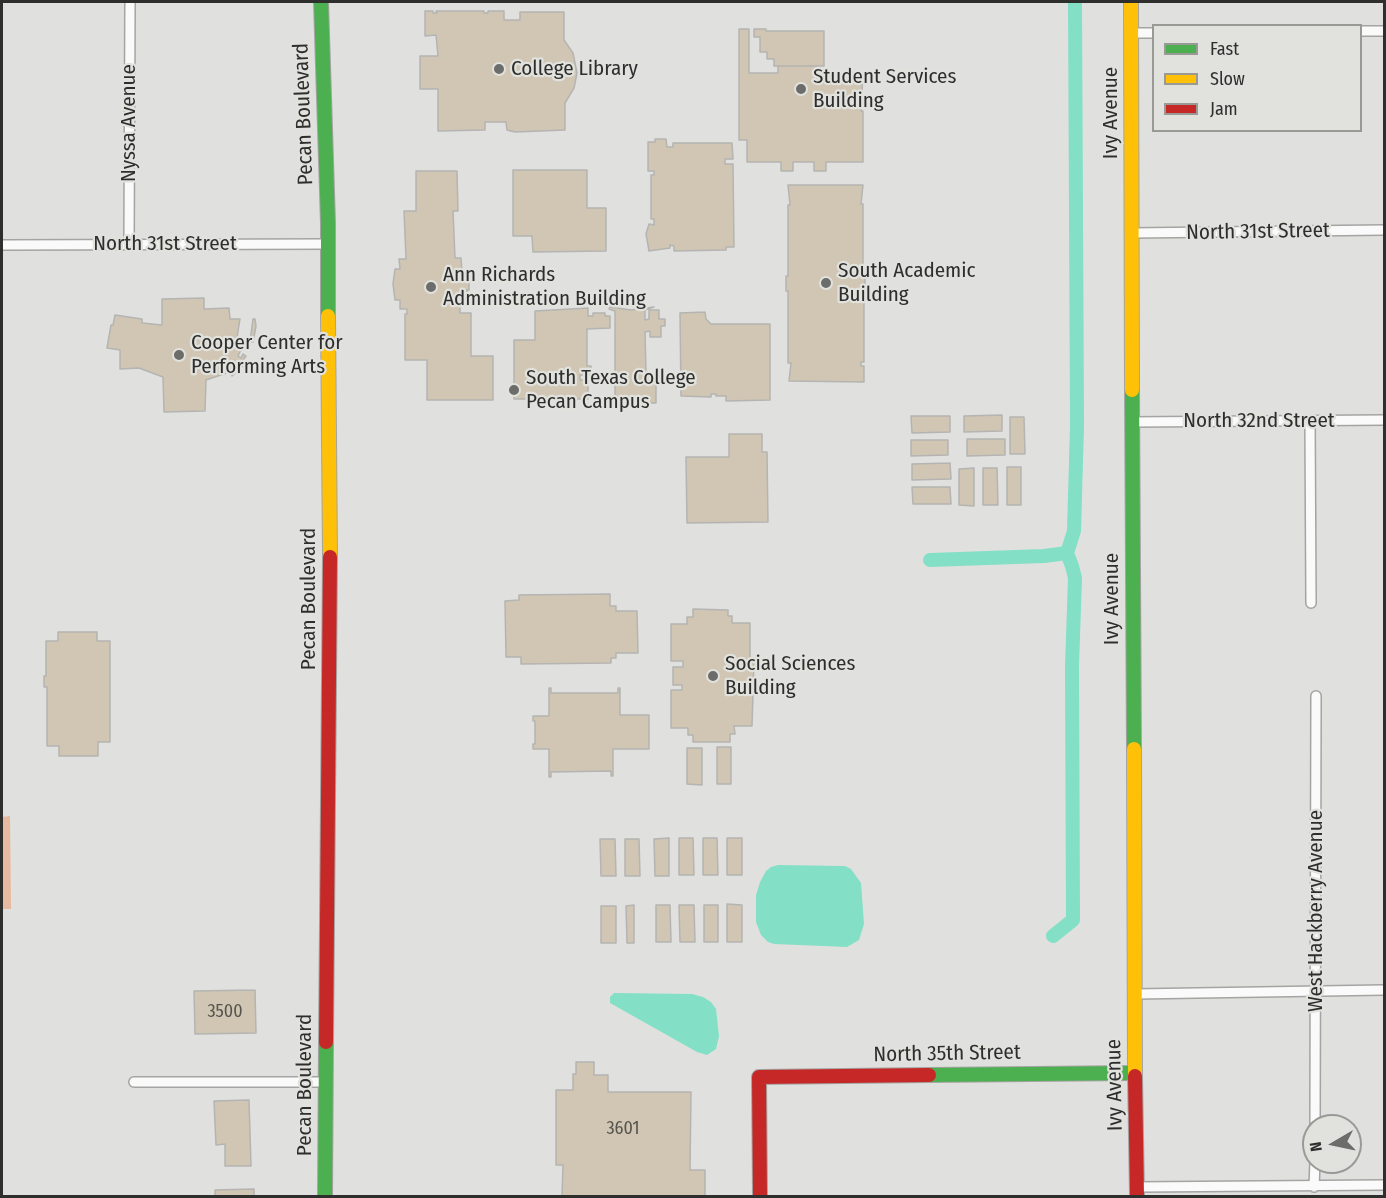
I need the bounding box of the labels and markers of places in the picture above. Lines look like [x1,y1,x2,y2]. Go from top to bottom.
place label: College Library [511,56,638,82]
marker: College Library [492,62,506,76]
place label: Student Services Building [813,64,956,114]
marker: Student Services Building [794,82,808,96]
place label: South Academic Building [838,258,975,308]
place label: Ann Richards Administration Building [443,262,646,312]
marker: South Academic Building [819,276,833,290]
marker: Ann Richards Administration Building [424,280,438,294]
place label: Cooper Center for Performing Arts [191,330,343,380]
marker: Cooper Center for Performing Arts [172,348,186,362]
place label: South Texas College Pecan Campus [526,365,696,415]
marker: South Texas College Pecan Campus [507,383,521,397]
place label: Social Sciences Building [725,651,855,701]
marker: Social Sciences Building [706,669,720,683]

